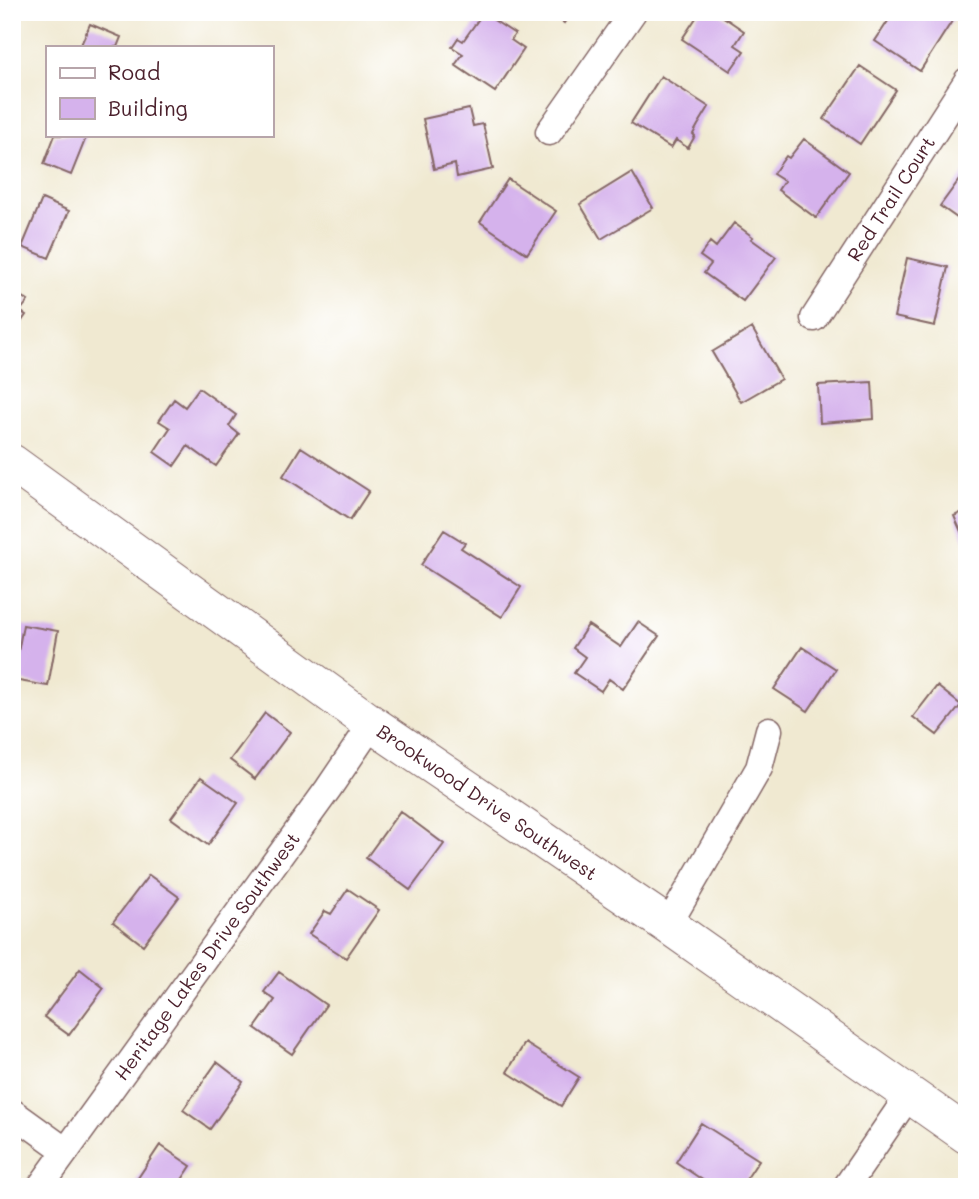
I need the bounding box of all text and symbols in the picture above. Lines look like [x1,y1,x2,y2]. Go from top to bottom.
legend [46,46,273,136]
text: Road [108,58,160,85]
text: Building [108,94,188,121]
street label: Red Trail Court [841,131,940,266]
street label: Brookwood Drive Southwest [372,718,603,886]
street label: Heritage Lakes Drive Southwest [108,827,305,1085]

